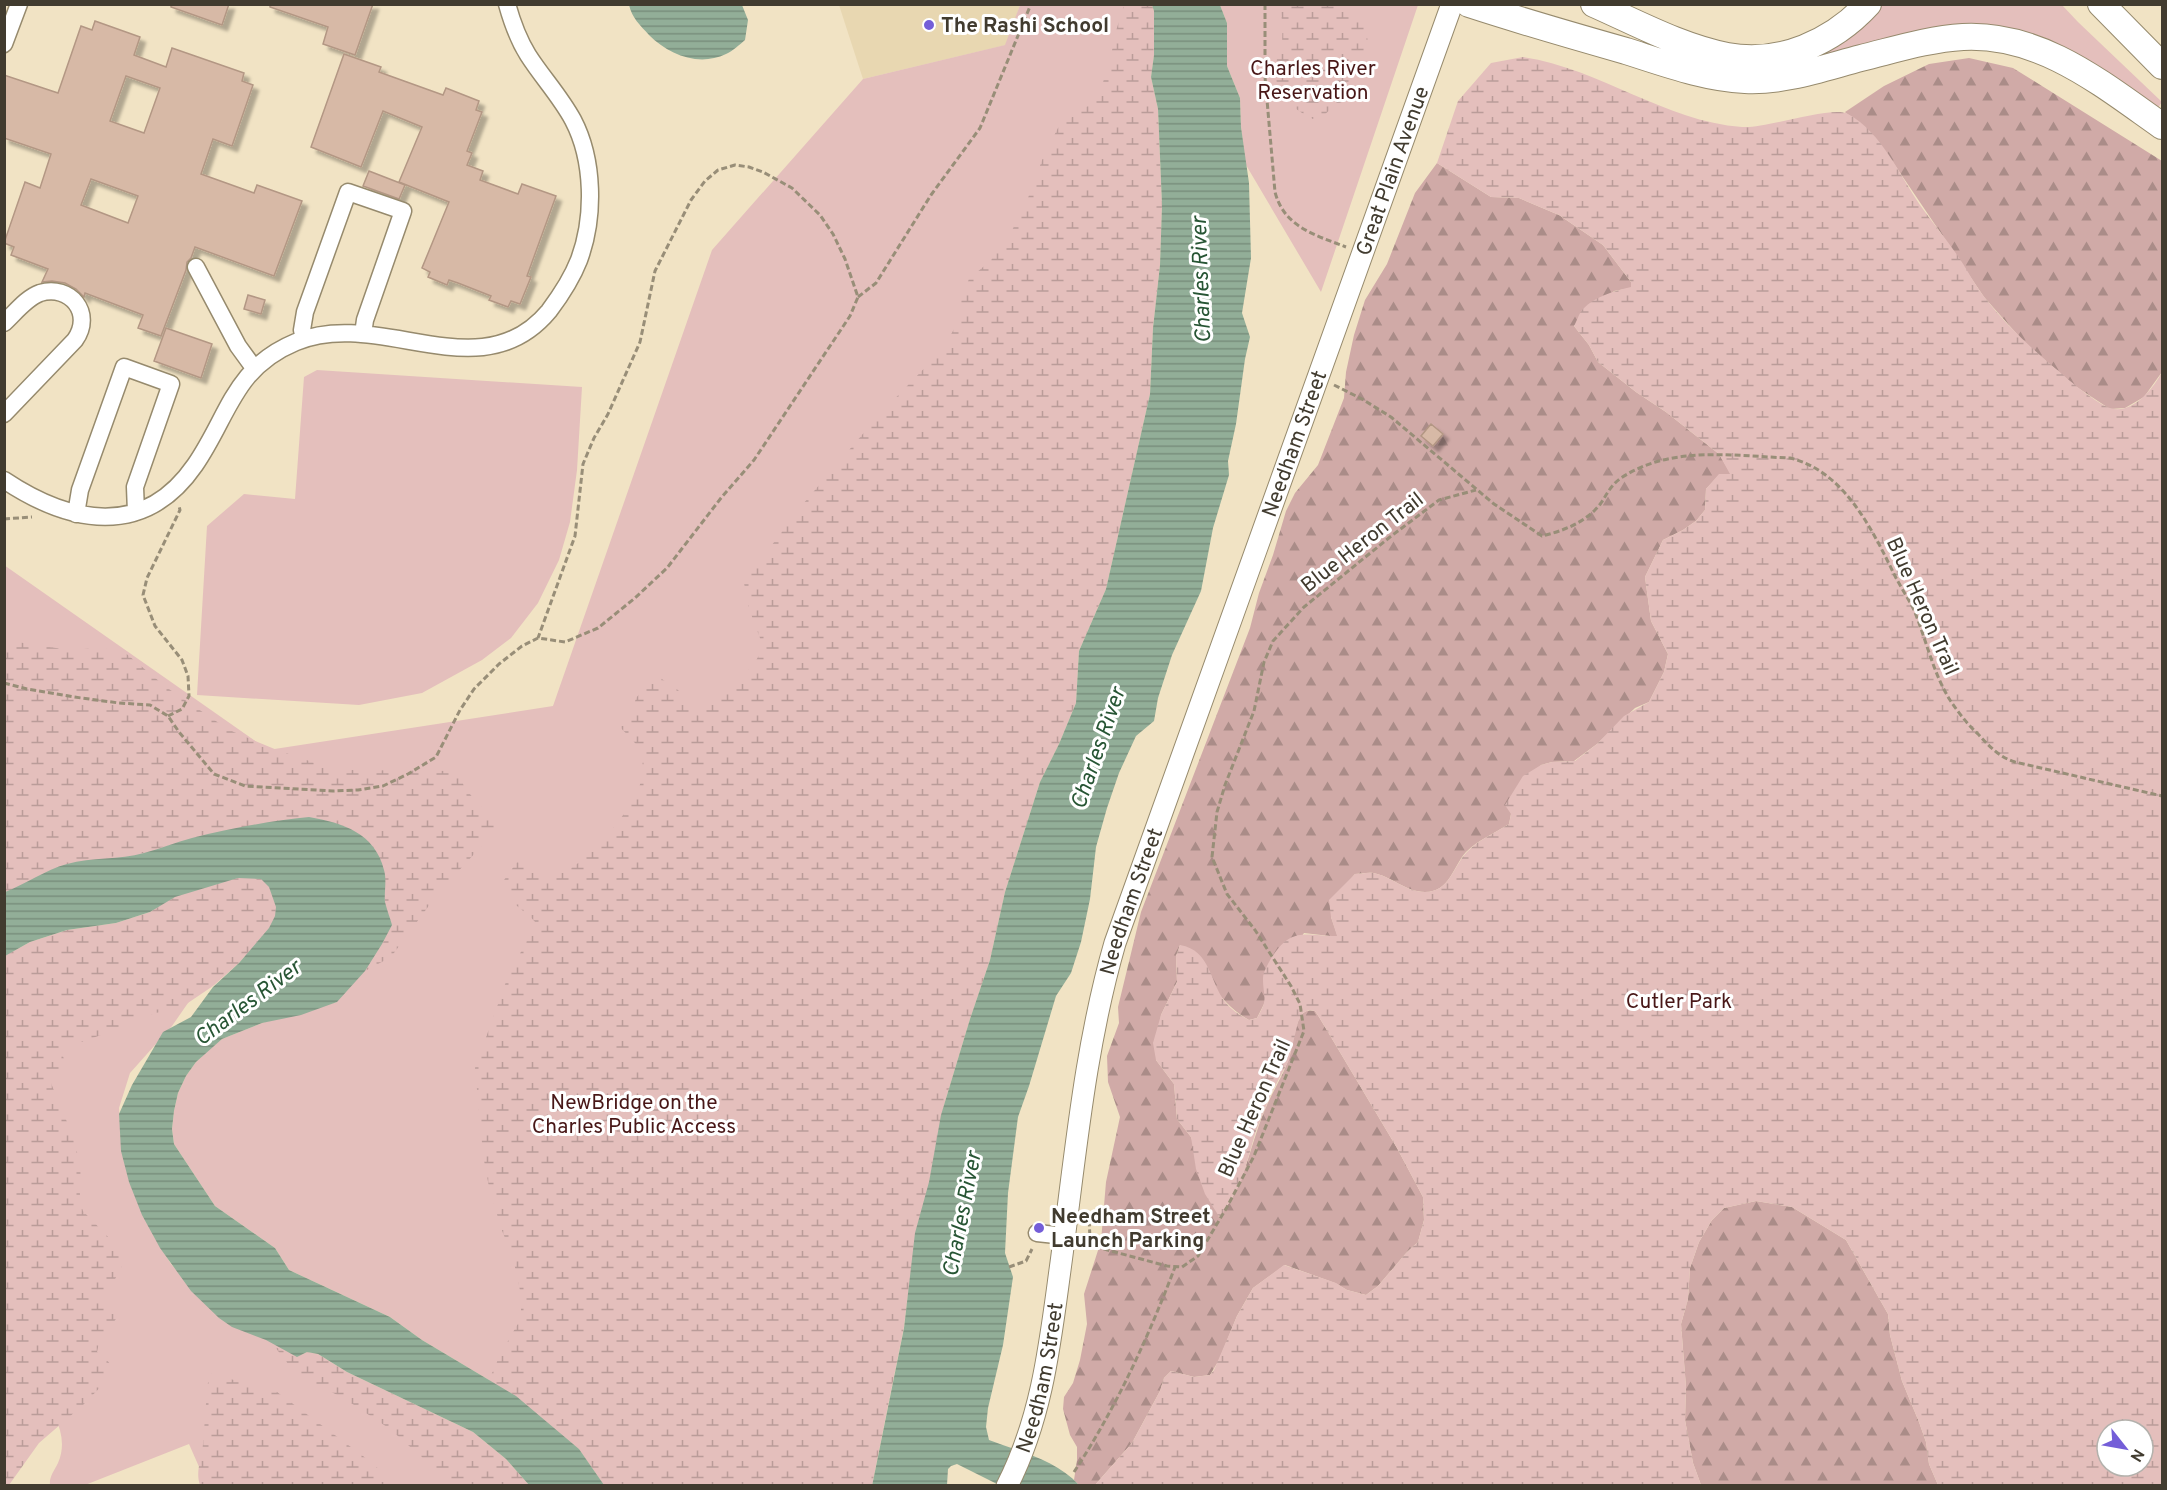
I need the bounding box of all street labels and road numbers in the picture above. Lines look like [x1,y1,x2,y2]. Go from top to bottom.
street label: Great Plain Avenue [1351,83,1436,260]
street label: Needham Street [1257,367,1334,521]
street label: Blue Heron Trail [1296,487,1430,600]
street label: Blue Heron Trail [1879,533,1964,680]
street label: Needham Street [1095,825,1170,978]
street label: Blue Heron Trail [1213,1035,1298,1182]
street label: Needham Street [1011,1301,1071,1457]

